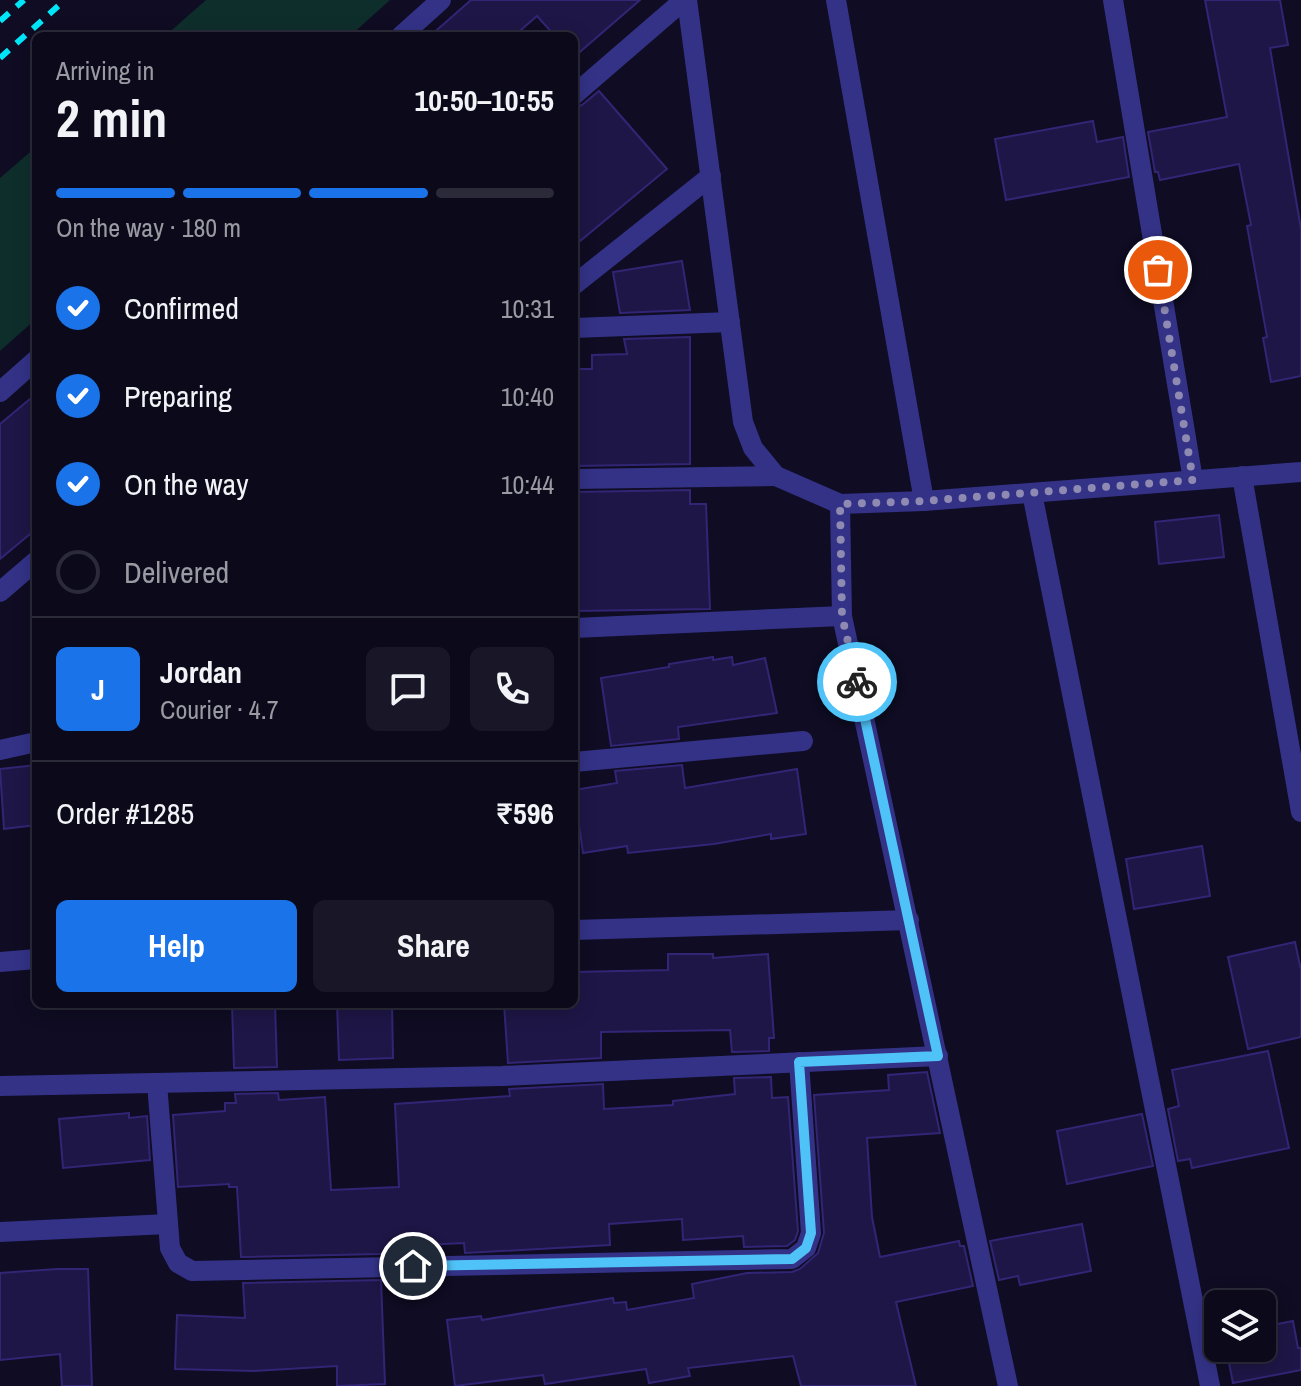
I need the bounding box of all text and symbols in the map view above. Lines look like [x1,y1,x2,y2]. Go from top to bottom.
text: Arriving in [56,53,154,88]
text: 10:50–10:55 [415,80,554,120]
text: 2 min [56,83,167,153]
text: On the way · 180 m [56,210,241,245]
pin [1124,236,1192,304]
icon: bag [1136,248,1180,292]
icon: check [56,286,100,330]
text: Confirmed [124,288,239,328]
text: 10:31 [501,291,554,326]
icon: check [56,374,100,418]
text: Preparing [124,376,232,416]
text: 10:40 [501,379,554,414]
icon: check [56,462,100,506]
text: On the way [124,464,248,504]
text: 10:44 [501,467,554,502]
text: Delivered [124,552,229,592]
courier [817,642,897,722]
button: chat [366,647,450,731]
button: phone [470,647,554,731]
text: Jordan [160,652,242,692]
icon: bike [835,660,879,704]
text: J [91,669,105,709]
text: Courier · 4.7 [160,692,279,727]
text: Order #1285 [56,793,194,833]
text: ₹596 [496,793,554,833]
button: Help [56,900,297,992]
button: Share [313,900,554,992]
pin [379,1232,447,1300]
icon: home [391,1244,435,1288]
map controls [1204,1290,1276,1362]
button: layers [1204,1290,1276,1362]

